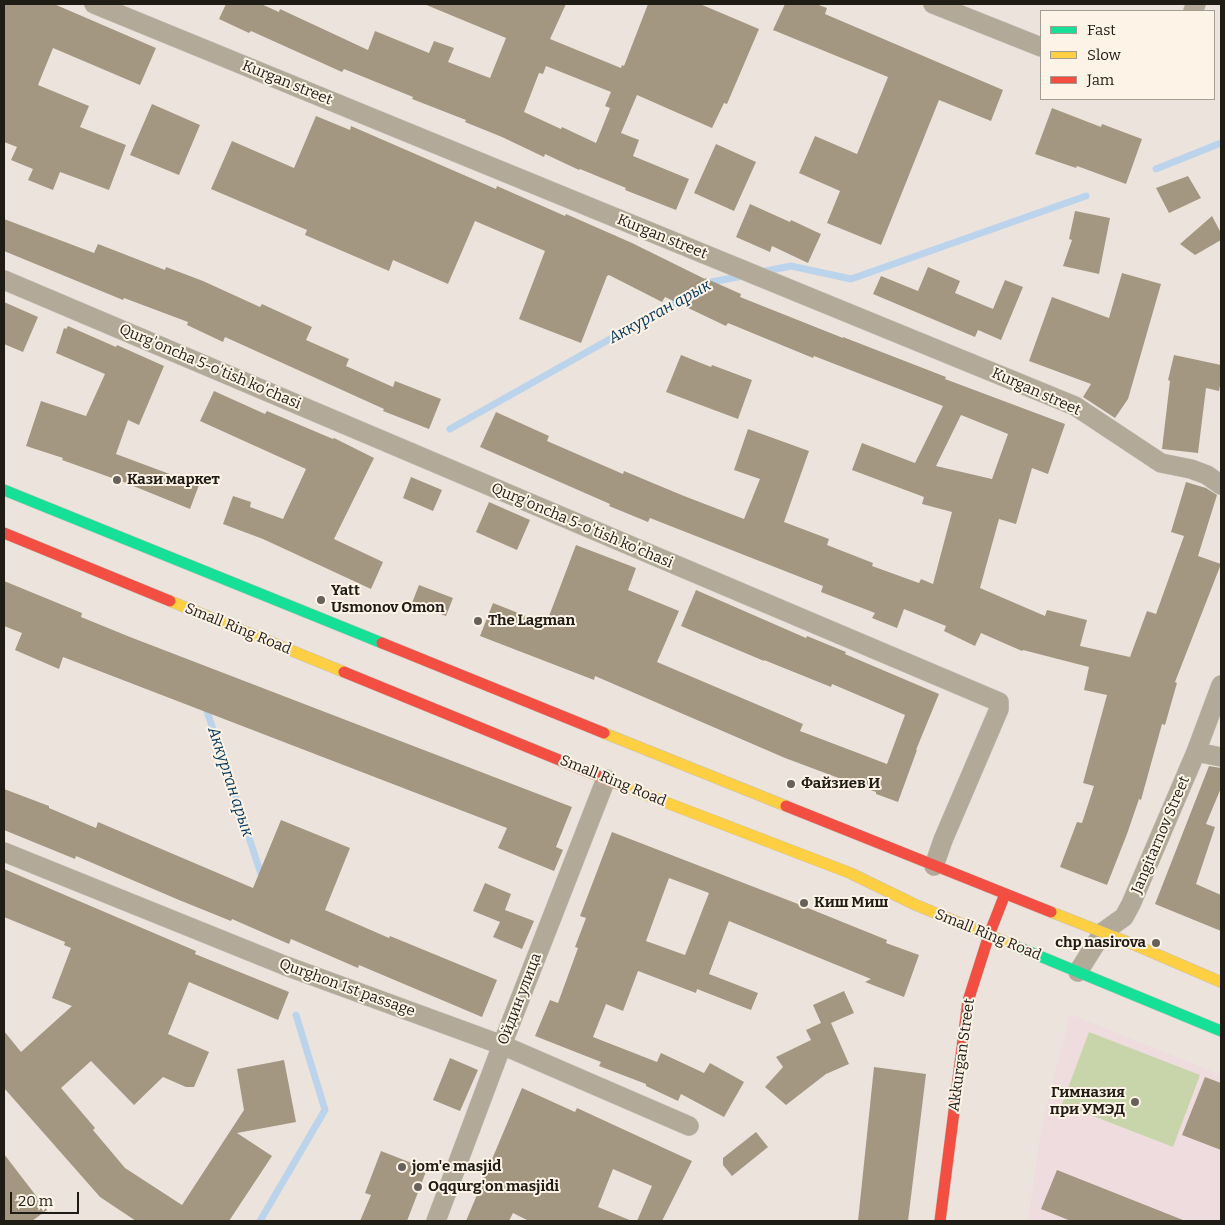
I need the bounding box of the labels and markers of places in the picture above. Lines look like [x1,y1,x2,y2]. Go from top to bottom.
place label: Кази маркет [127,471,220,489]
marker: Кази маркет [111,474,123,486]
place label: Yatt Usmonov Omon [331,582,445,617]
marker: Yatt Usmonov Omon [315,594,327,606]
place label: The Lagman [488,612,575,630]
marker: The Lagman [472,615,484,627]
place label: Файзиев И [801,775,880,793]
marker: Файзиев И [785,778,797,790]
place label: Киш Миш [814,894,888,912]
marker: Киш Миш [798,897,810,909]
place label: chp nasirova [1055,934,1146,952]
marker: chp nasirova [1150,937,1162,949]
place label: Гимназия при УМЭД [1050,1084,1125,1119]
marker: Гимназия при УМЭД [1129,1096,1141,1108]
place label: jom'e masjid [412,1158,501,1176]
marker: jom'e masjid [396,1161,408,1173]
place label: Oqqurg'on masjidi [428,1178,559,1196]
marker: Oqqurg'on masjidi [412,1181,424,1193]

